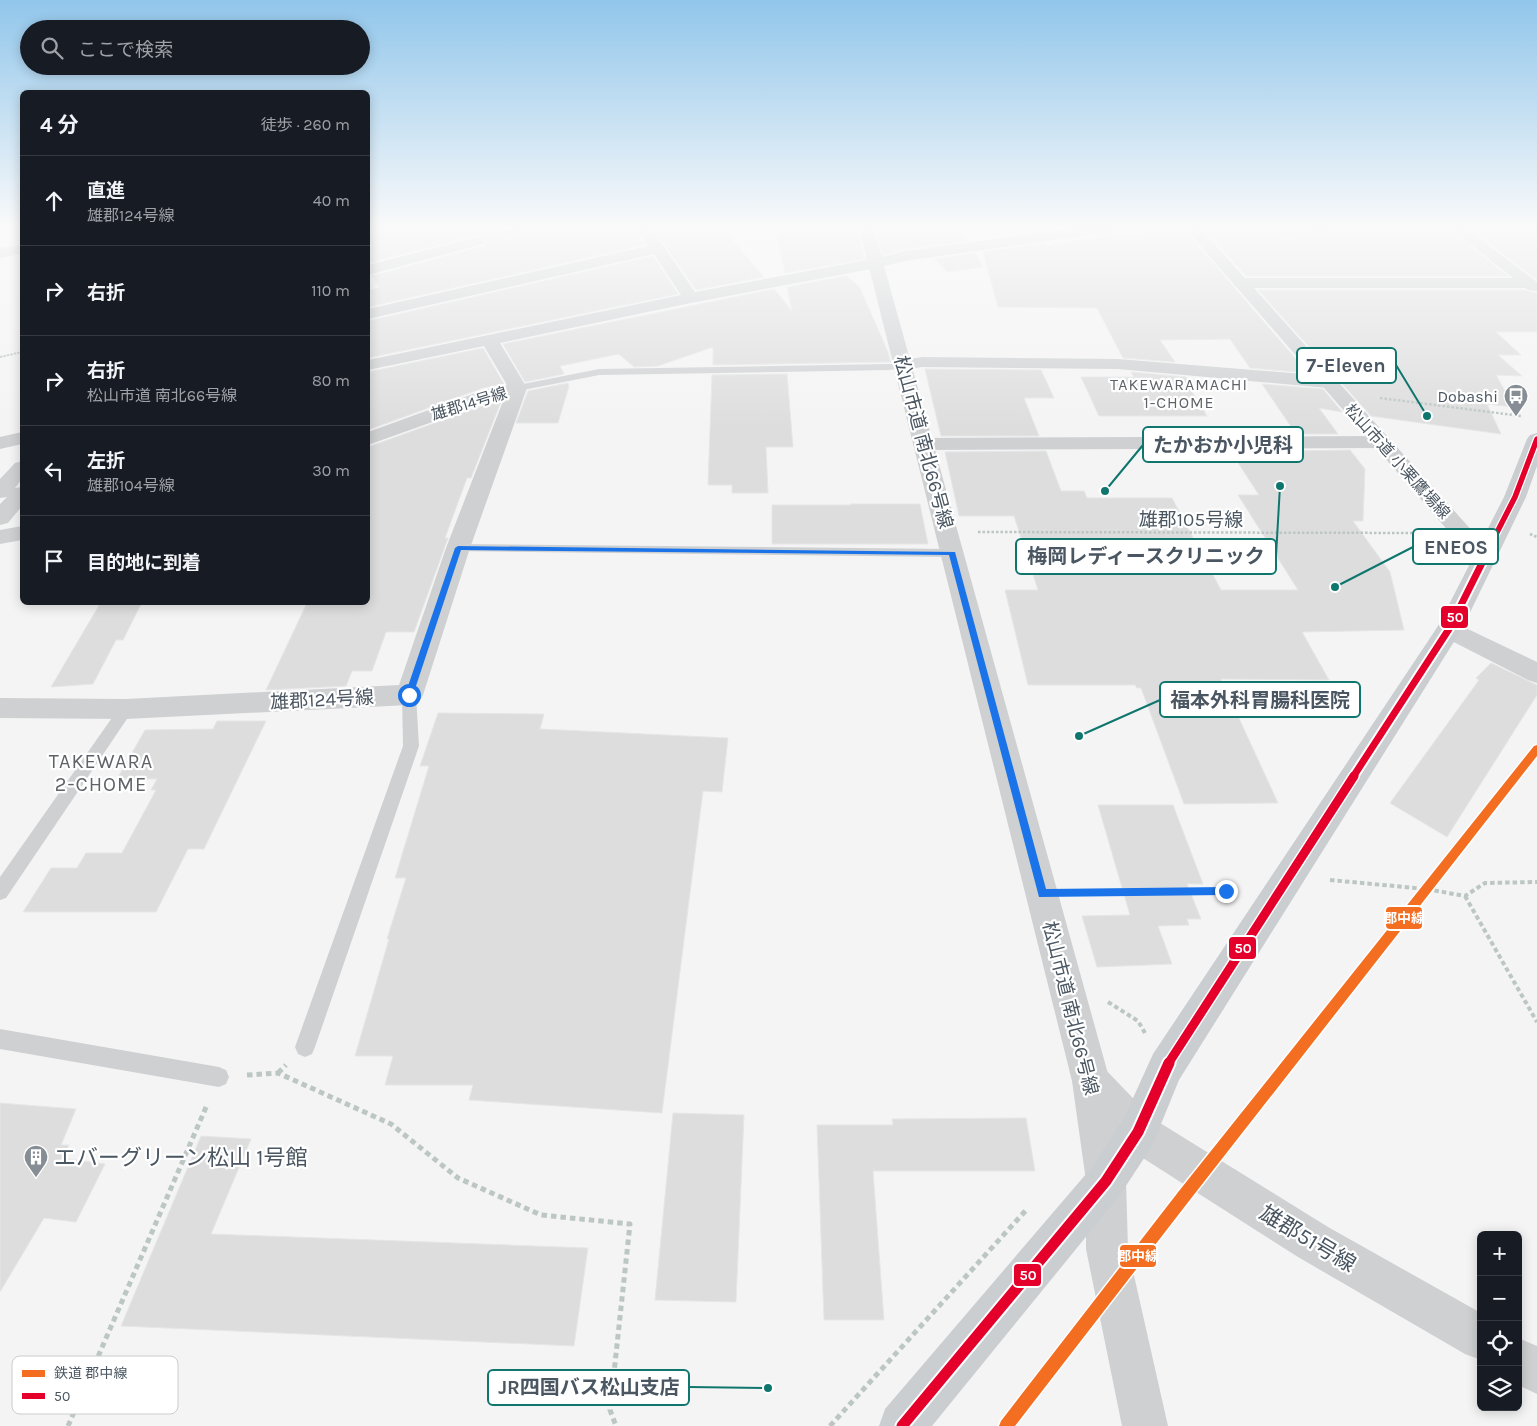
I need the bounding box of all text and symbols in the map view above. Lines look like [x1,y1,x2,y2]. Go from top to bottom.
search box [20,20,370,75]
icon: search [38,34,66,62]
text: ここで検索 [78,39,173,61]
text: 4 分 [40,113,79,137]
text: 徒歩 · 260 m [261,115,350,134]
text: 直進 [87,180,125,202]
icon: ahead [40,187,68,215]
text: 40 m [313,191,350,210]
text: 雄郡124号線 [87,206,175,225]
icon: right [40,277,68,305]
text: 110 m [311,281,350,300]
text: 右折 [87,282,125,304]
callout: 7-Eleven [1297,348,1396,383]
street label: 松山市道 南北66号線 [889,353,957,531]
text: 7-Eleven [1306,354,1386,377]
text: 右折 [87,360,125,382]
icon: right [40,367,68,395]
text: 80 m [312,371,350,390]
district label: TAKEWARAMACHI 1-CHOME [1110,375,1248,412]
street label: 雄郡14号線 [429,383,509,424]
bus stop icon: Dobashi [1503,383,1529,417]
text: 松山市道 南北66号線 [87,386,237,405]
place label: Dobashi [1438,387,1498,406]
street label: 松山市道 小栗鷹場線 [1341,400,1454,523]
callout: たかおか小児科 [1143,427,1303,462]
text: たかおか小児科 [1153,434,1293,457]
text: 左折 [87,450,125,472]
icon: left [40,457,68,485]
text: 30 m [312,461,350,480]
text: 雄郡104号線 [87,476,175,495]
street label: 雄郡105号線 [1139,509,1243,531]
callout: ENEOS [1413,529,1498,564]
text: ENEOS [1424,536,1488,559]
callout: 梅岡レディースクリニック [1016,539,1276,574]
text: 梅岡レディースクリニック [1027,545,1265,568]
icon: arrive [40,547,68,575]
text: 目的地に到着 [87,552,201,574]
line badge: 50 [1440,605,1469,629]
text: 50 [1446,609,1464,626]
callout: 福本外科胃腸科医院 [1160,682,1360,717]
route start [398,684,421,707]
street label: 雄郡124号線 [270,686,375,714]
text: 福本外科胃腸科医院 [1170,689,1350,712]
district label: TAKEWARA 2-CHOME [49,750,153,796]
route end [1215,880,1238,903]
line badge: 郡中線 [1385,906,1423,930]
text: 郡中線 [1383,910,1425,927]
street label: 松山市道 南北66号線 [1038,919,1102,1097]
line badge: 50 [1228,936,1257,960]
text: 50 [1234,940,1252,957]
building icon: エバーグリーン松山 1号館 [23,1144,49,1178]
place label: エバーグリーン松山 1号館 [54,1145,307,1171]
street label: 雄郡51号線 [1255,1200,1360,1278]
map controls [1477,1231,1522,1411]
button: + [1477,1231,1522,1276]
line badge: 郡中線 [1119,1244,1157,1268]
text: 郡中線 [1117,1248,1159,1265]
line badge: 50 [1013,1263,1042,1287]
text: 50 [1019,1267,1037,1284]
button: − [1477,1276,1522,1321]
button: locate [1477,1321,1522,1366]
legend [12,1356,178,1414]
text: 鉄道 郡中線 [54,1365,127,1382]
button: layers [1477,1366,1522,1411]
callout: JR四国バス松山支店 [488,1370,689,1405]
text: JR四国バス松山支店 [498,1376,680,1399]
text: 50 [54,1388,70,1405]

